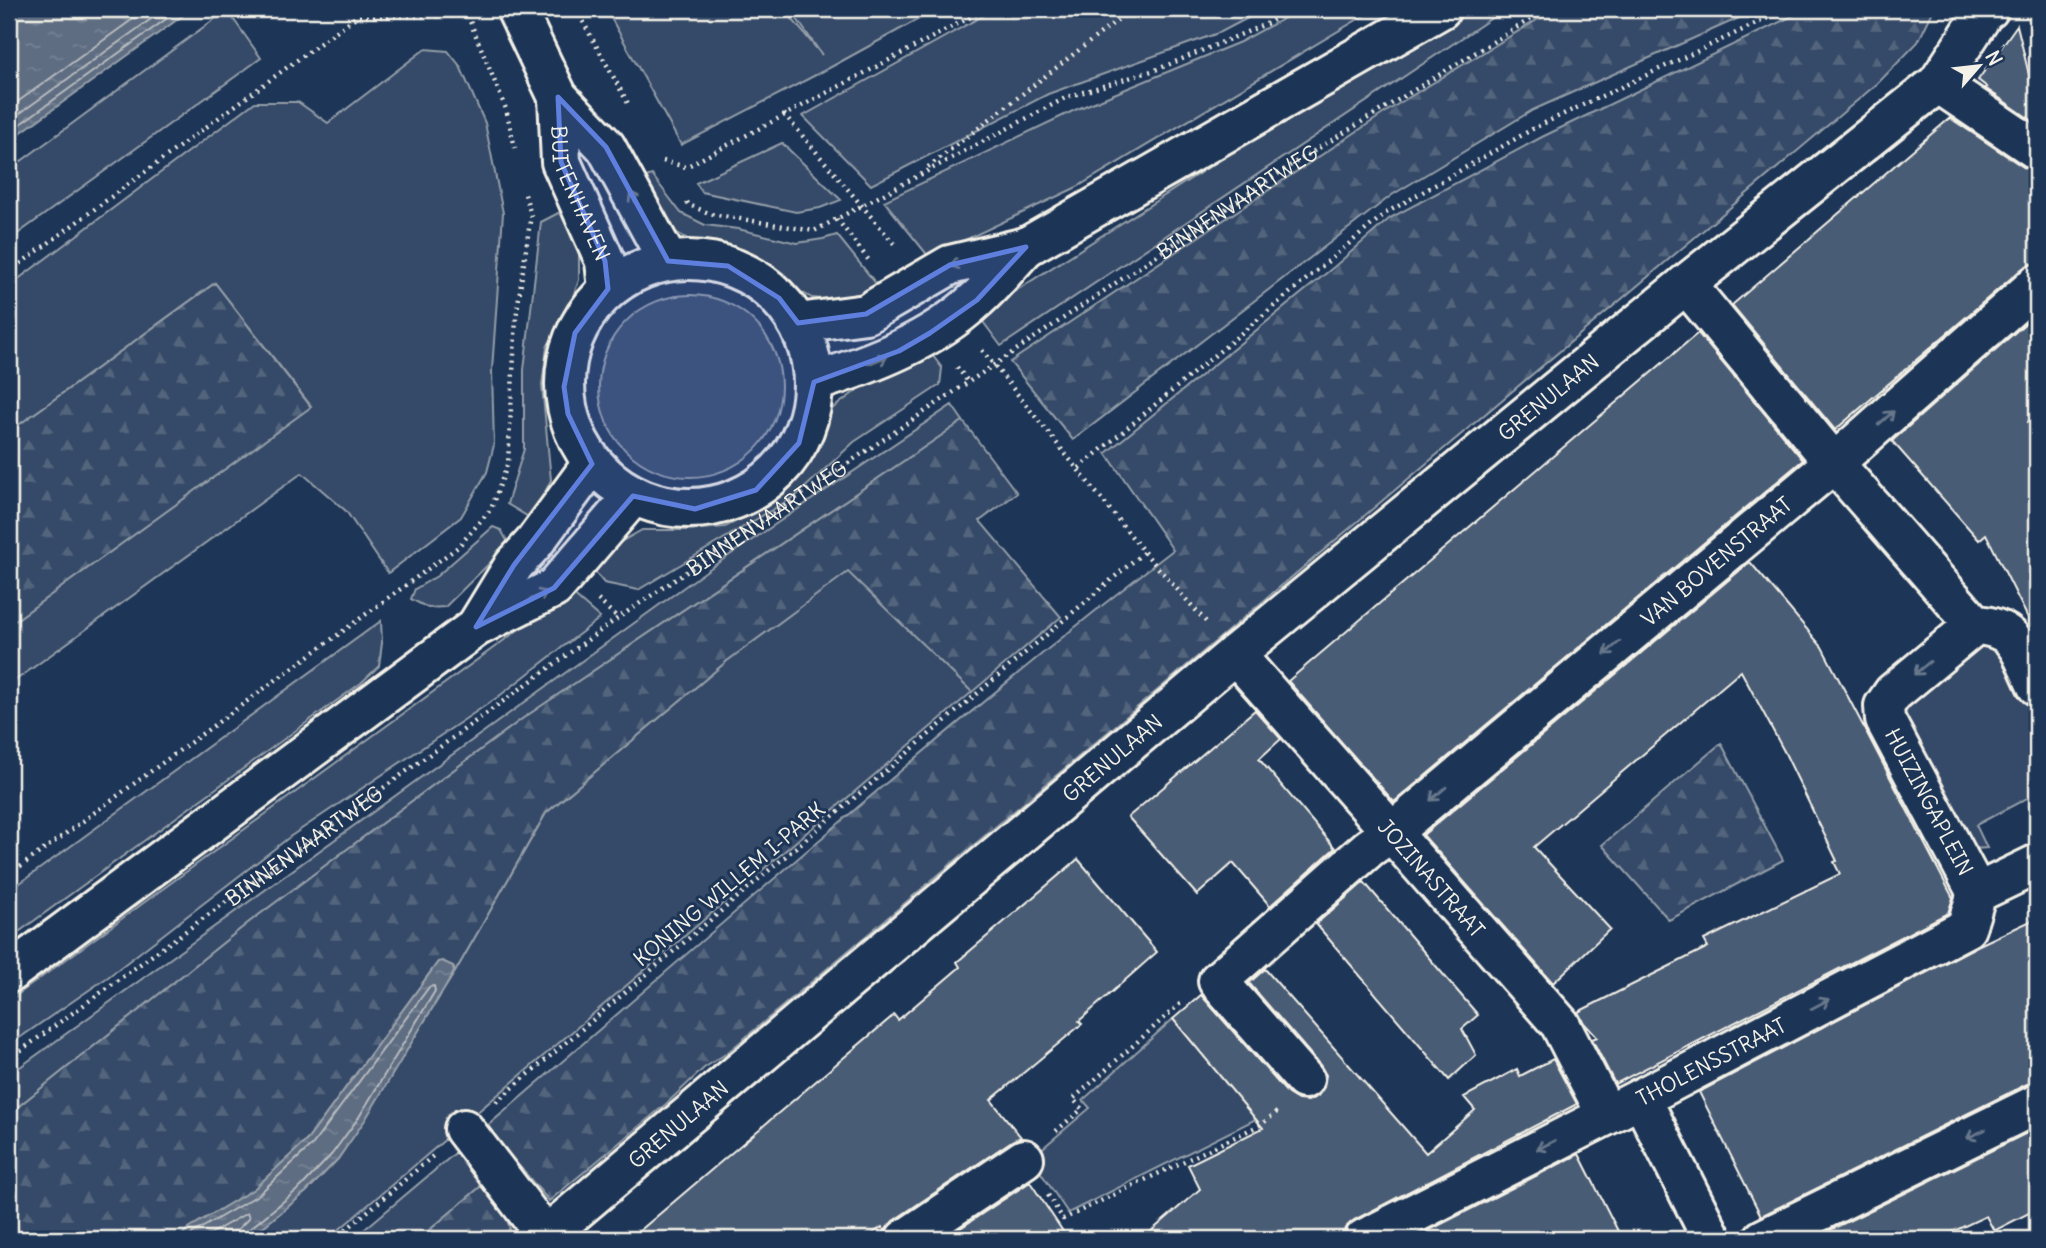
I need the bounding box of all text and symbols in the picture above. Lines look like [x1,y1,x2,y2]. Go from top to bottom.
north arrow [1944,32,2014,102]
text: N [1980,47,2008,69]
street label: BUITENHAVEN [546,125,617,265]
street label: BINNENVAARTWEG [1151,138,1323,265]
one-way arrow [628,192,642,212]
one-way arrow [949,258,971,271]
street label: GRENULAAN [1492,348,1604,446]
one-way arrow [867,353,889,366]
one-way arrow [1876,410,1894,426]
street label: BINNENVAARTWEG [681,454,852,582]
street label: VAN BOVENSTRAAT [1635,491,1797,632]
one-way arrow [527,589,548,603]
one-way arrow [1604,640,1622,656]
one-way arrow [1913,660,1931,676]
street label: GRENULAAN [1056,708,1168,808]
street label: HUIZINGAPLEIN [1879,724,1979,880]
street label: BINNENVAARTWEG [220,779,388,912]
one-way arrow [1429,786,1447,801]
street label: KONING WILLEM I-PARK [628,796,830,972]
street label: JOZINASTRAAT [1372,813,1491,943]
one-way arrow [1809,997,1830,1011]
street label: THOLENSSTRAAT [1632,1011,1791,1112]
street label: GRENULAAN [622,1074,734,1174]
one-way arrow [1966,1128,1987,1142]
one-way arrow [1536,1139,1557,1152]

